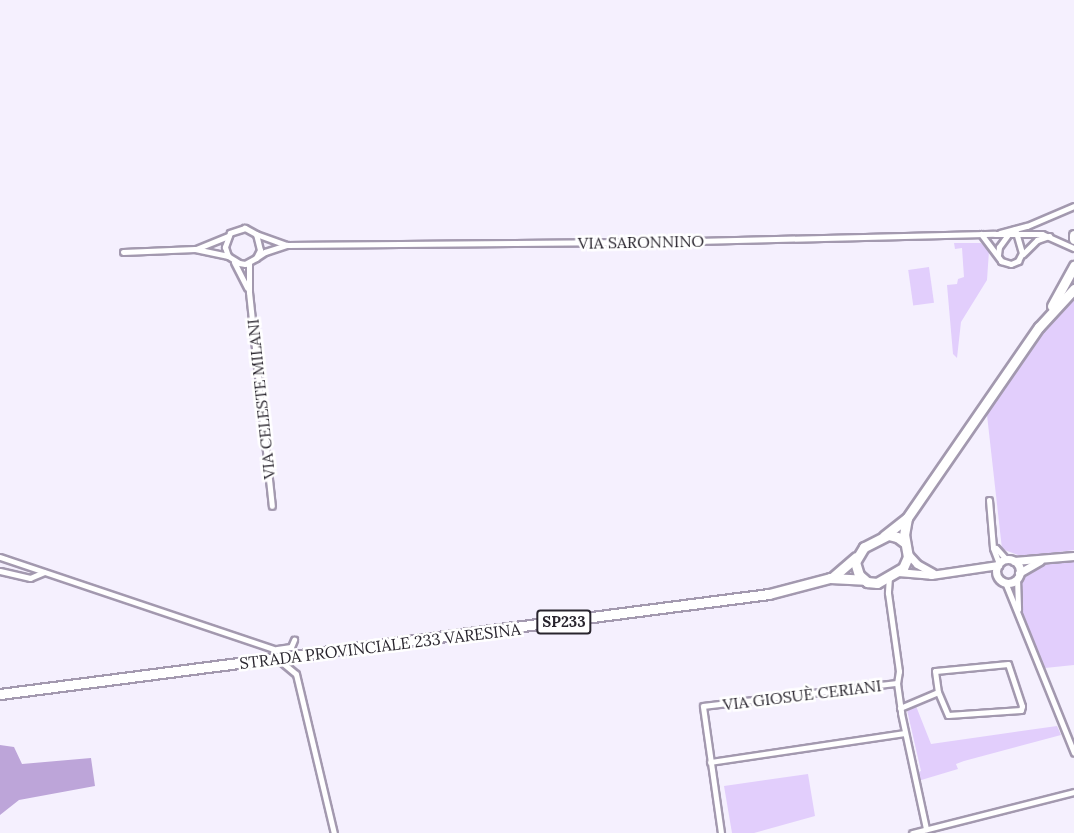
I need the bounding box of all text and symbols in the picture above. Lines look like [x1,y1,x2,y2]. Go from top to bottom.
street label: VIA SARONNINO [578,231,704,253]
street label: VIA CELESTE MILANI [243,318,279,480]
road number: SP233 [536,610,592,634]
street label: STRADA PROVINCIALE 233 VARESINA [238,619,522,673]
street label: VIA GIOSUÈ CERIANI [722,676,882,714]

